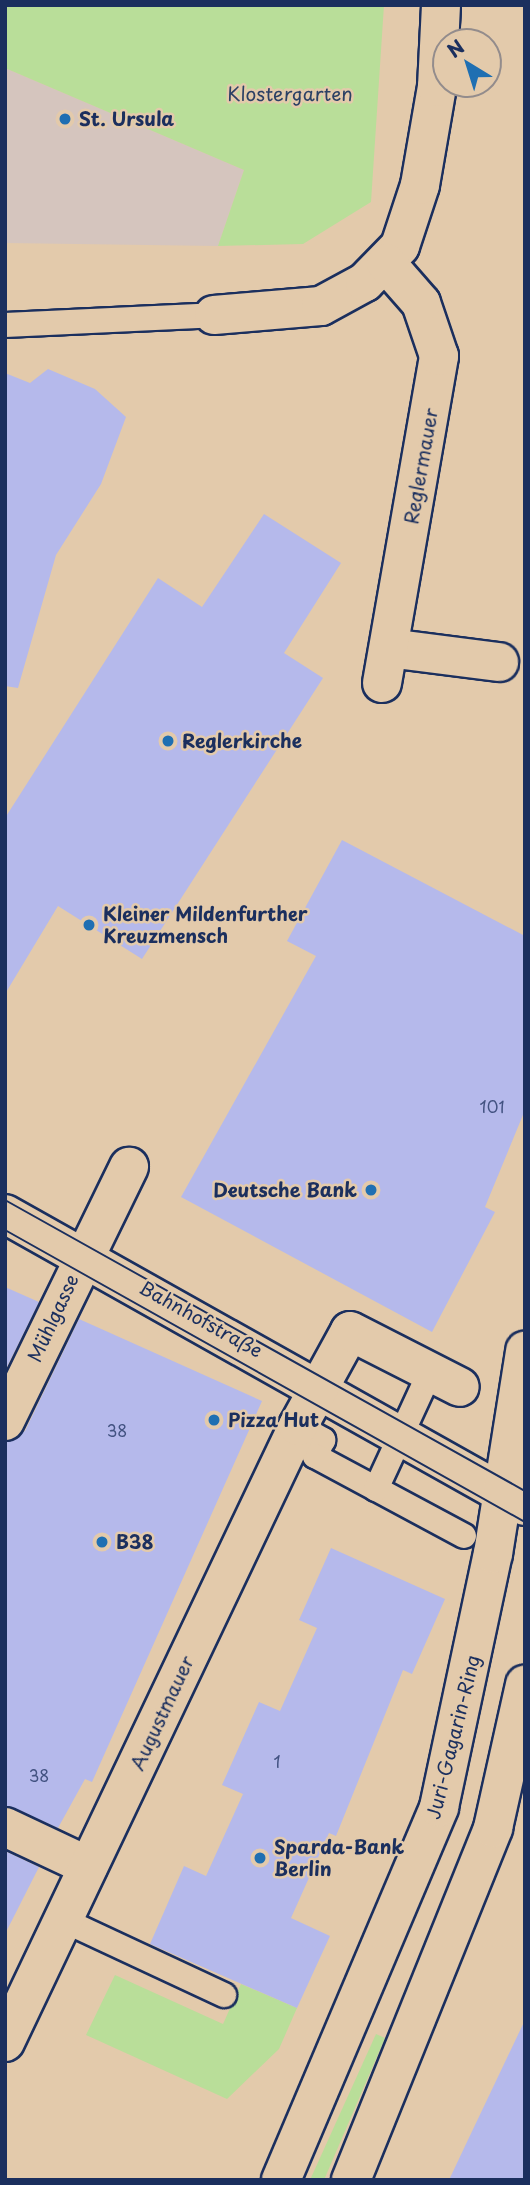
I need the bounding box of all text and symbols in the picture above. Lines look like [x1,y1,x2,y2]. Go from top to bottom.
north arrow [432,28,502,98]
text: N [441,32,470,64]
park label: Klostergarten [227,83,353,105]
place label: St. Ursula [79,108,175,130]
marker: St. Ursula [57,111,73,127]
street label: Reglermauer [400,406,442,526]
place label: Reglerkirche [182,730,302,752]
marker: Reglerkirche [160,733,176,749]
place label: Kleiner Mildenfurther Kreuzmensch [103,903,310,947]
marker: Kleiner Mildenfurther Kreuzmensch [81,917,97,933]
house number: 101 [480,1096,504,1116]
place label: Deutsche Bank [213,1179,357,1201]
marker: Deutsche Bank [363,1182,379,1198]
street label: Mühlgasse [23,1271,83,1365]
street label: Bahnhofstraße [135,1276,267,1362]
place label: Pizza Hut [228,1409,321,1431]
marker: Pizza Hut [206,1412,222,1428]
house number: 38 [107,1420,127,1440]
place label: B38 [116,1531,154,1553]
marker: B38 [94,1534,110,1550]
street label: Augustmauer [125,1652,199,1774]
street label: Juri-Gagarin-Ring [422,1653,484,1821]
house number: 1 [273,1751,281,1771]
house number: 38 [29,1765,49,1785]
place label: Sparda-Bank Berlin [274,1836,404,1880]
marker: Sparda-Bank Berlin [252,1850,268,1866]

